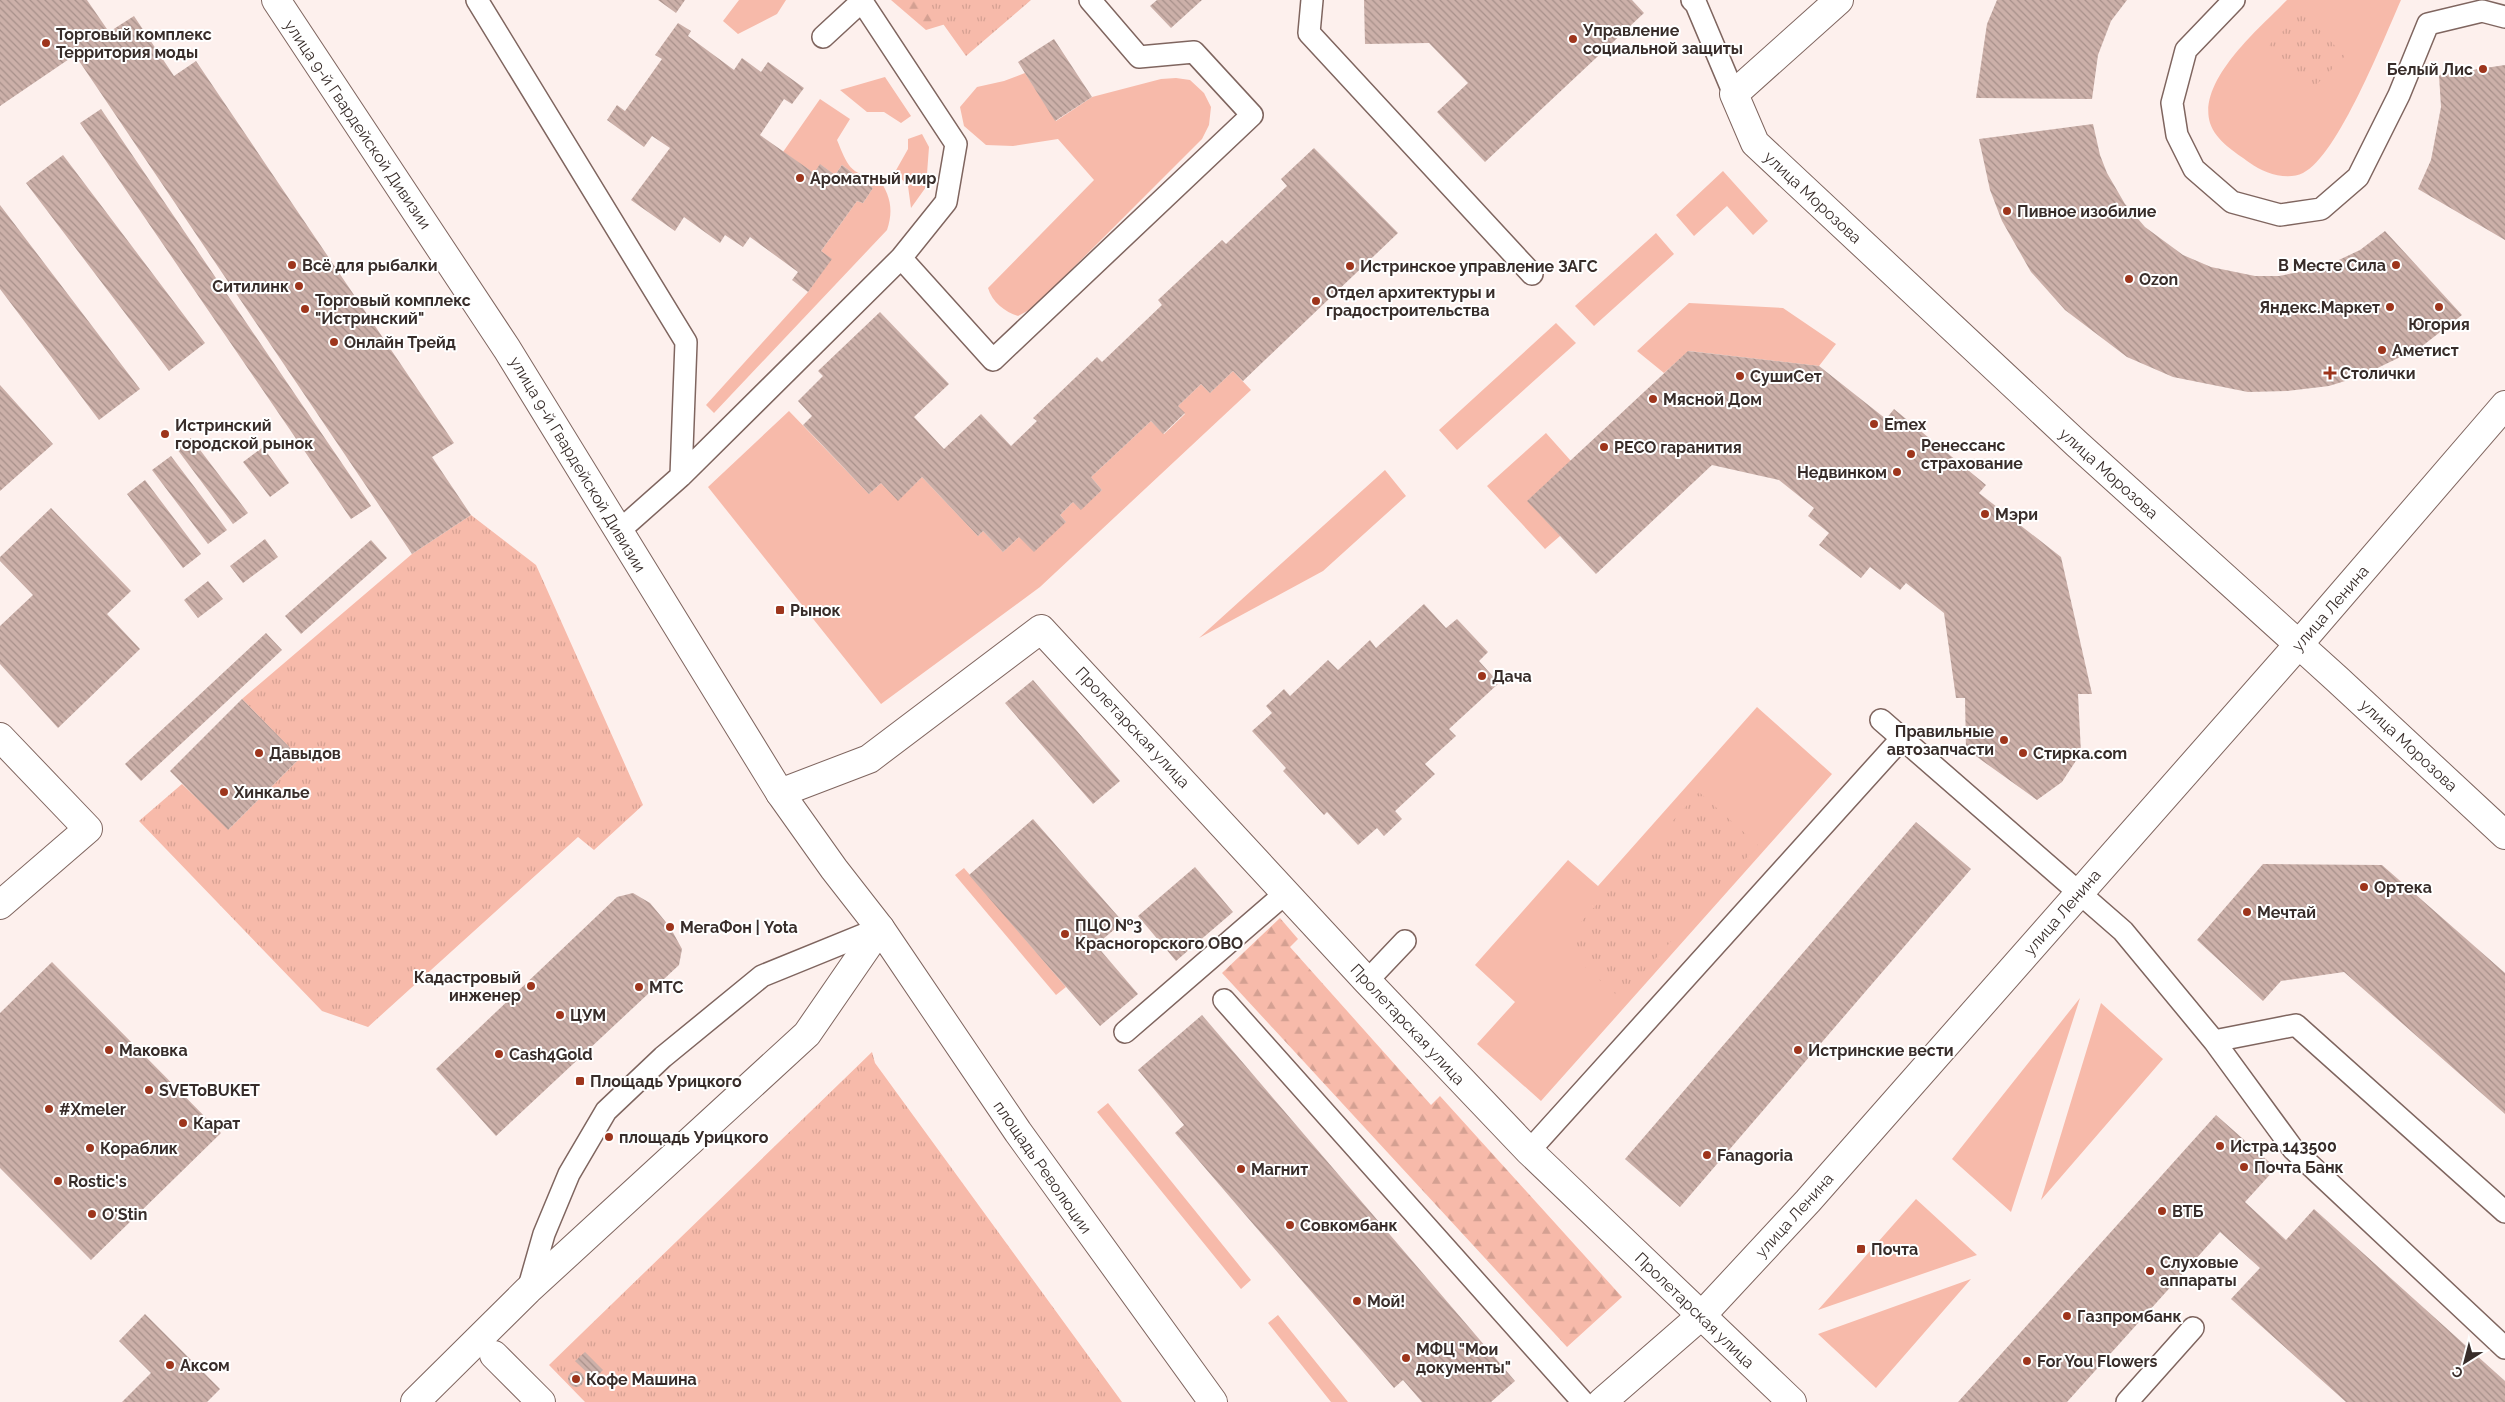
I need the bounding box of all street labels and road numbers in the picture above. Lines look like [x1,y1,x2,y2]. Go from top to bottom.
street label: улица 9-й Гвардейской Дивизии [280,16,435,233]
street label: улица Морозова [1760,147,1865,247]
street label: улица 9-й Гвардейской Дивизии [505,353,650,576]
street label: улица Морозова [2055,424,2162,523]
street label: улица Ленина [2288,562,2373,655]
street label: Пролетарская улица [1072,663,1194,792]
street label: улица Морозова [2356,695,2461,795]
street label: улица Ленина [2020,866,2105,959]
street label: Пролетарская улица [1347,960,1469,1089]
street label: площадь Революции [989,1097,1096,1237]
street label: улица Ленина [1751,1169,1837,1262]
street label: Пролетарская улица [1631,1248,1758,1372]

